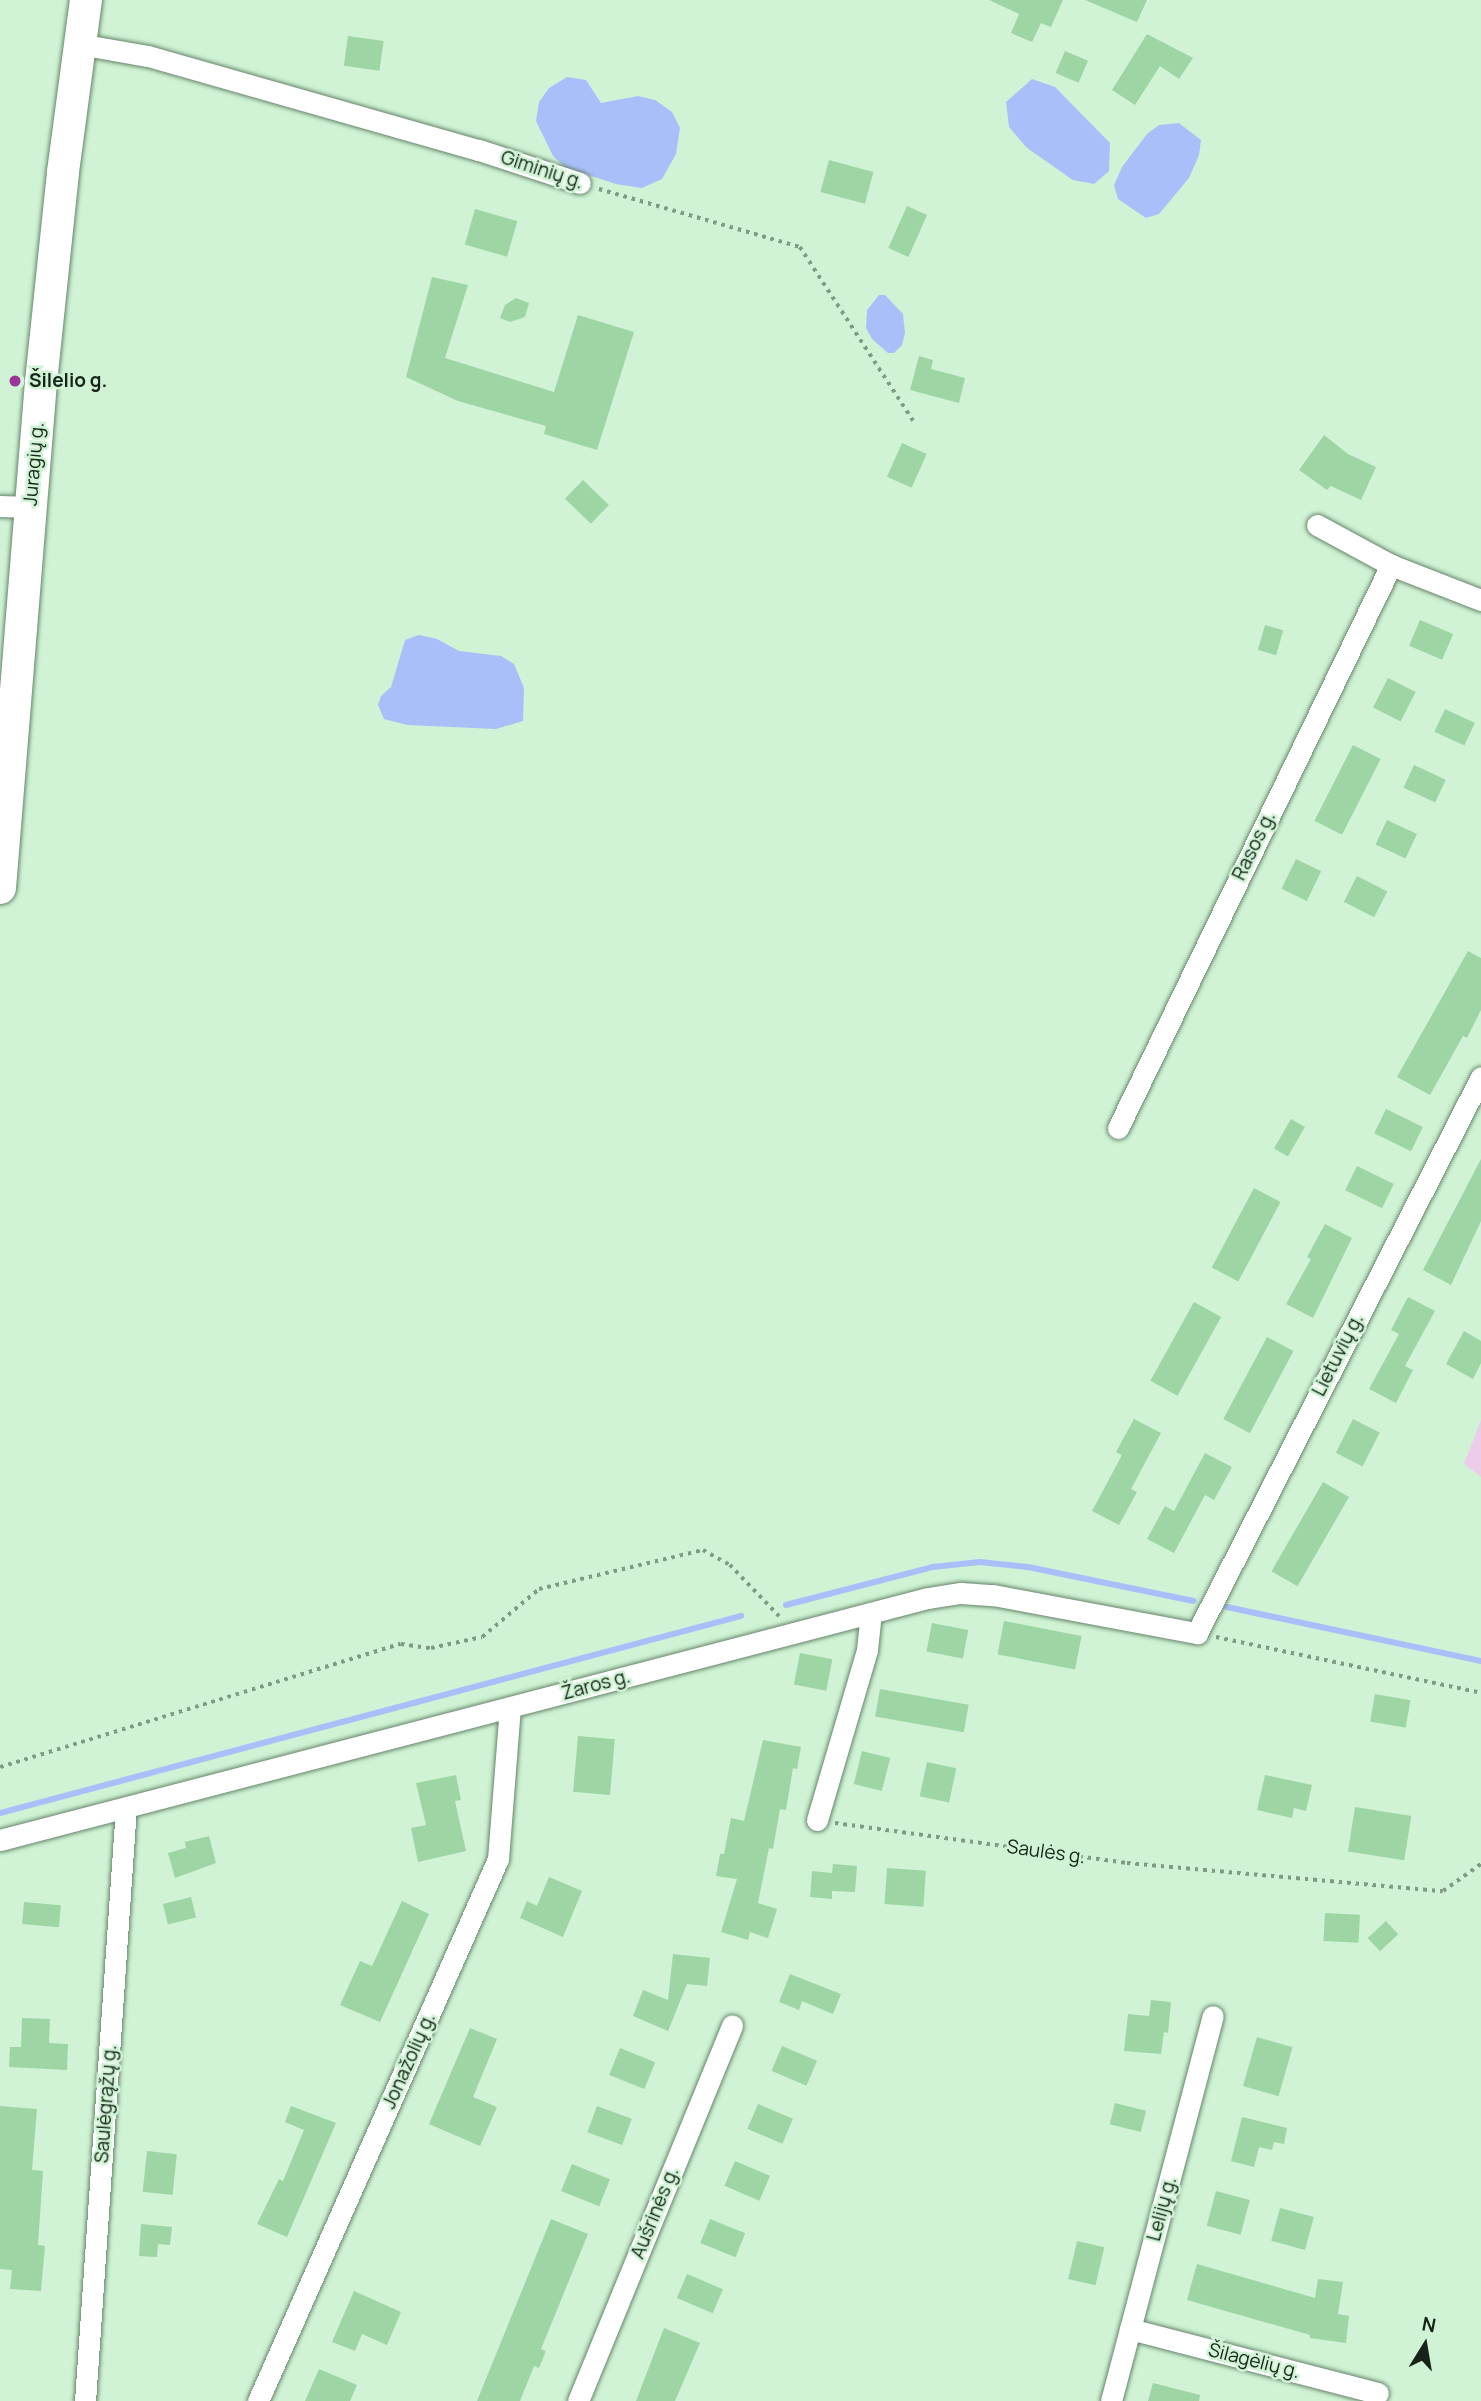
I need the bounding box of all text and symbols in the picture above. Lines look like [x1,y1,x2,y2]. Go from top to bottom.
street label: Giminių g. [498,146,586,194]
place label: Šilelio g. [29,370,107,392]
marker: Šilelio g. [7,373,23,389]
street label: Juragių g. [19,421,49,507]
street label: Rasos g. [1228,808,1280,884]
street label: Lietuvių g. [1308,1310,1368,1400]
street label: Žaros g. [559,1665,633,1705]
street label: Saulės g. [1005,1835,1087,1869]
street label: Jonažolių g. [378,2010,440,2112]
street label: Saulėgrąžų g. [90,2044,122,2164]
street label: Aušrinės g. [626,2164,684,2262]
street label: Lelijų g. [1143,2174,1181,2244]
north arrow [1390,2310,1460,2380]
text: N [1420,2310,1438,2338]
street label: Šilagėlių g. [1206,2339,1302,2383]

